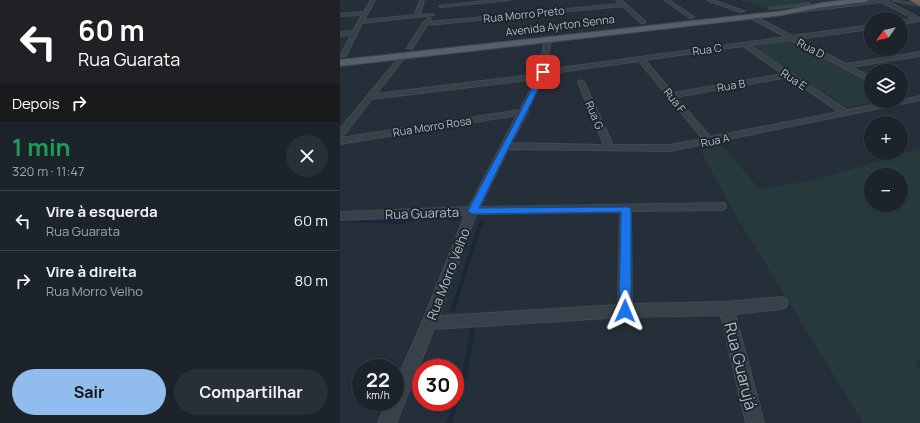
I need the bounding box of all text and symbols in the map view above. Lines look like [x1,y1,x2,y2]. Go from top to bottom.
street label: Rua Morro Preto [483,2,566,26]
text: 60 m [78,11,145,49]
street label: Avenida Ayrton Senna [505,11,615,39]
north arrow [864,12,908,56]
map controls [864,12,908,212]
icon: left [12,16,64,68]
street label: Rua D [795,35,827,61]
street label: Rua C [691,39,723,58]
text: Rua Guarata [78,47,180,71]
pin [526,55,560,89]
icon: arrive [532,61,554,83]
button: layers [864,64,908,108]
street label: Rua E [778,65,810,93]
street label: Rua B [716,75,747,95]
street label: Rua F [661,85,690,116]
icon: right [68,92,90,114]
text: Depois [12,93,60,114]
street label: Rua G [582,98,608,132]
street label: Rua Morro Rosa [392,112,472,140]
button: + [864,116,908,160]
text: 1 min [12,130,71,163]
street label: Rua A [699,130,731,150]
button: close [286,135,328,177]
text: 320 m · 11:47 [12,162,85,180]
button: − [864,168,908,212]
text: Vire à esquerda [46,201,158,222]
street label: Rua Guarata [385,203,459,223]
icon: left [12,210,34,232]
text: 60 m [294,210,328,231]
text: Rua Guarata [46,222,120,240]
street label: Rua Morro Velho [422,225,474,323]
text: Vire à direita [46,261,137,282]
icon: right [12,270,34,292]
text: 80 m [294,270,328,291]
text: Rua Morro Velho [46,282,143,300]
position arrow [604,290,646,332]
street label: Rua Guarujá [719,320,763,412]
speed limit sign: 30 [412,359,464,411]
text: 22 [366,366,390,393]
button: Sair [12,369,166,415]
button: Compartilhar [174,369,328,415]
text: km/h [366,388,390,402]

